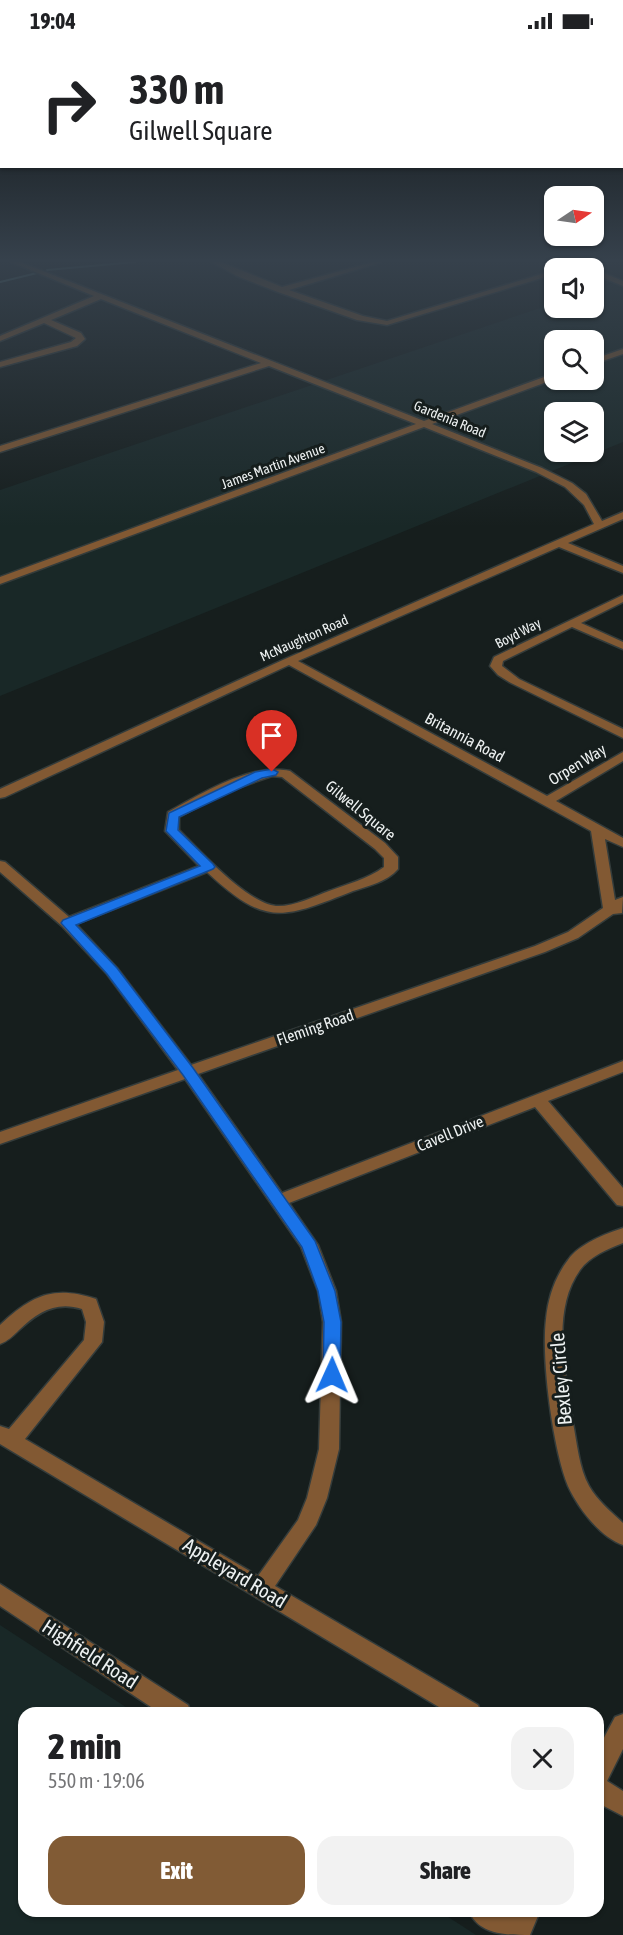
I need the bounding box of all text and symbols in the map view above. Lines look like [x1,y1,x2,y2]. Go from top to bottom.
text: 19:04 [30,8,76,34]
text: 330 m [129,65,224,113]
icon: right [30,66,108,144]
text: Gilwell Square [129,115,272,146]
north arrow [544,186,604,246]
map controls [544,186,604,462]
button: sound [544,258,604,318]
button: search [544,330,604,390]
street label: Gardenia Road [412,397,488,441]
button: layers [544,402,604,462]
street label: James Martin Avenue [219,440,327,492]
street label: McNaughton Road [257,611,351,665]
street label: Boyd Way [492,615,544,651]
street label: Britannia Road [422,709,508,765]
pin [246,710,297,772]
icon: arrive [255,719,288,752]
street label: Orpen Way [545,740,610,789]
street label: Gilwell Square [322,776,400,845]
street label: Fleming Road [274,1005,356,1050]
street label: Cavell Drive [414,1112,486,1154]
street label: Bexley Circle [545,1332,576,1426]
position arrow [300,1343,364,1407]
street label: Appleyard Road [179,1533,291,1612]
street label: Highfield Road [38,1614,142,1693]
text: 2 min [48,1725,122,1767]
button: close [511,1727,574,1790]
text: 550 m · 19:06 [48,1769,145,1792]
button: Exit [48,1836,305,1905]
button: Share [317,1836,574,1905]

